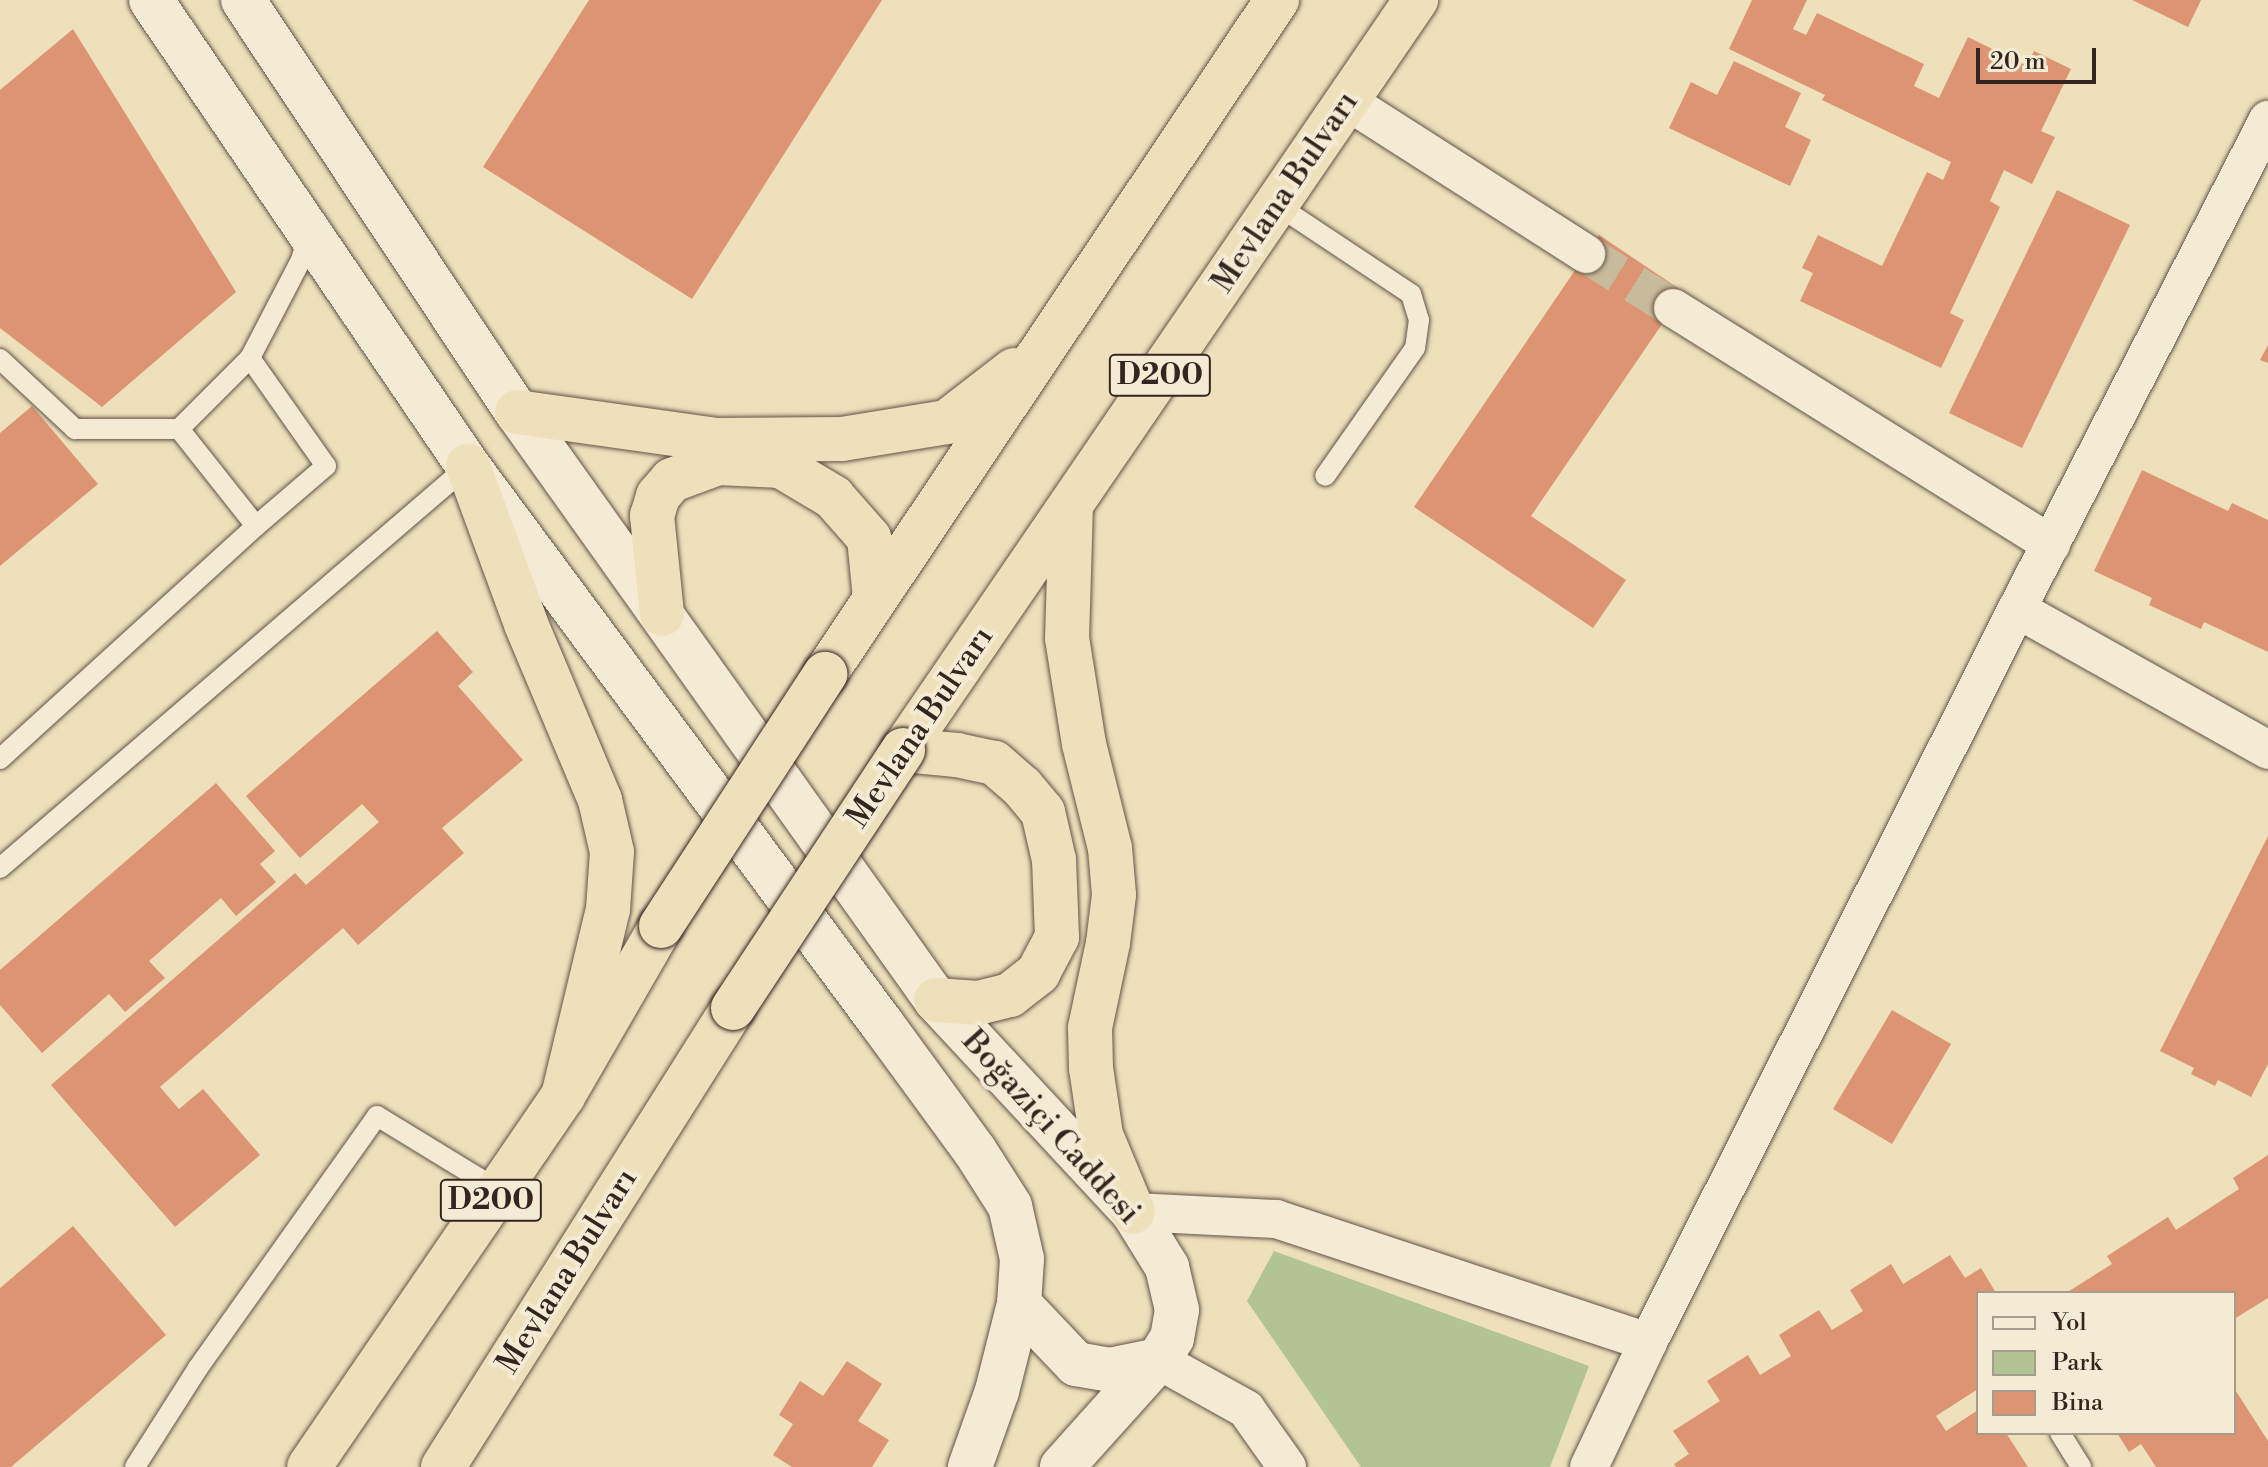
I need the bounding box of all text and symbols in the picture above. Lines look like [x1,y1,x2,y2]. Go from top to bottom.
scale bar [1980,32,2100,82]
text: 20 m [1990,47,2046,77]
street label: Mevlana Bulvarı [1203,84,1367,300]
road number: D200 [1108,349,1212,401]
street label: Mevlana Bulvarı [838,619,1002,835]
street label: Boğaziçi Caddesi [954,1022,1148,1232]
street label: Mevlana Bulvarı [489,1161,645,1381]
road number: D200 [439,1174,543,1226]
legend [1976,1291,2236,1435]
text: Yol [2052,1308,2087,1338]
text: Park [2052,1348,2102,1378]
text: Bina [2052,1388,2103,1418]

